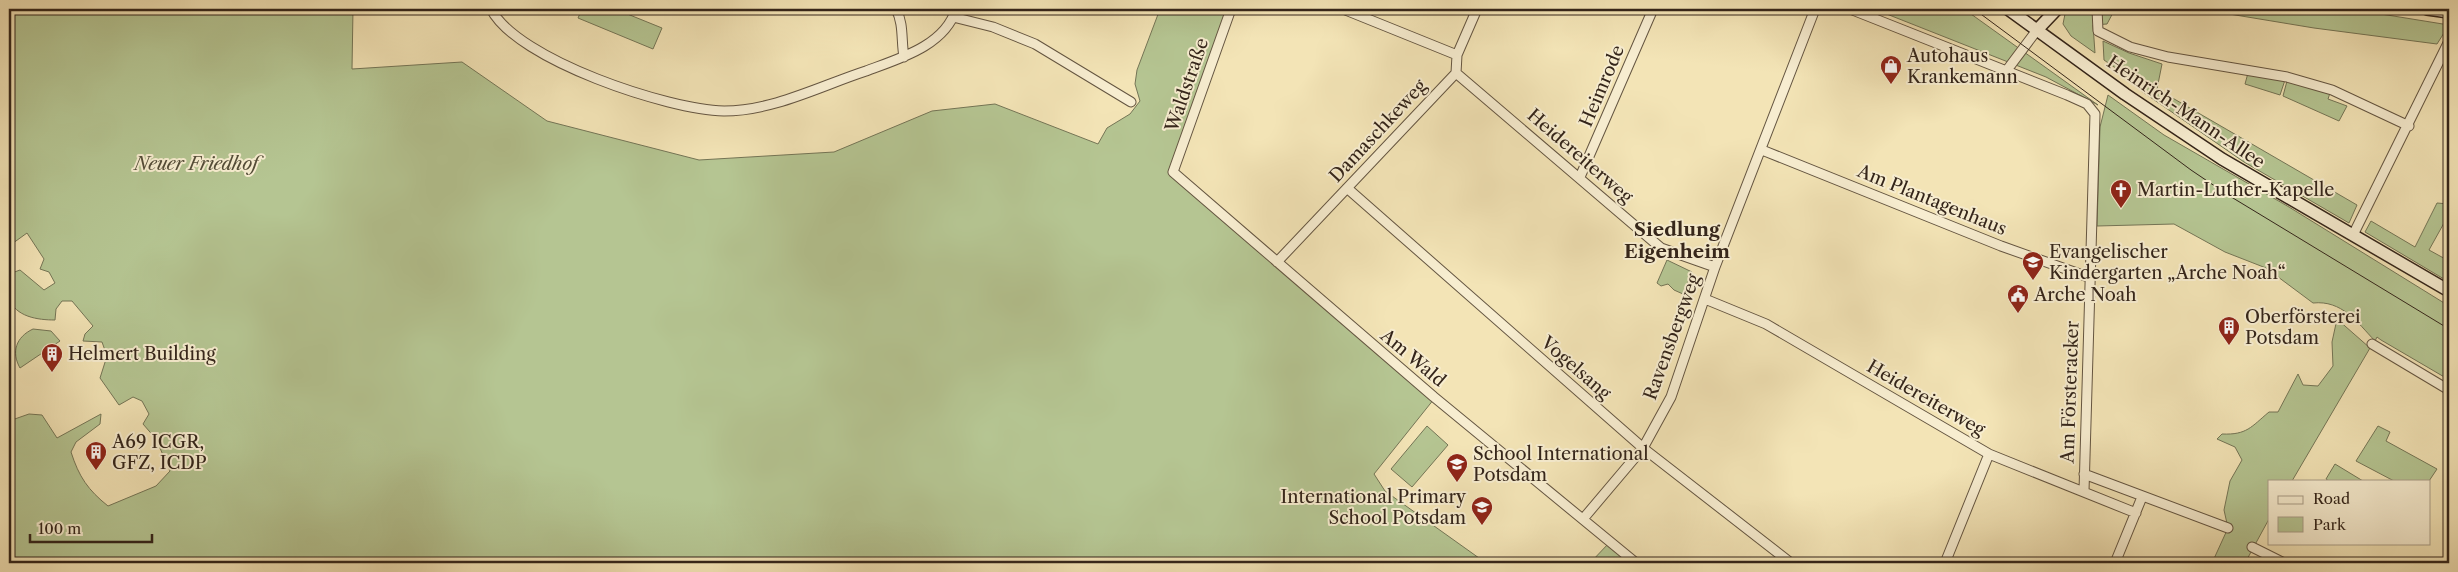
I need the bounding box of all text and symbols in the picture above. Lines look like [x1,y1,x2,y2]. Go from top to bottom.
street label: Waldstraße [1160,35,1213,136]
street label: Heimrode [1575,42,1629,130]
place label: Autohaus Krankemann [1906,45,2018,88]
street label: Heinrich-Mann-Allee [2103,51,2269,173]
shop icon: Autohaus Krankemann [1879,54,1903,85]
street label: Damaschkeweg [1325,75,1432,187]
street label: Heidereiterweg [1523,104,1638,208]
park label: Neuer Friedhof [132,153,264,175]
street label: Am Plantagenhaus [1853,160,2010,240]
church icon: Martin-Luther-Kapelle [2109,178,2133,209]
place label: Martin-Luther-Kapelle [2137,179,2334,201]
district label: Siedlung Eigenheim [1624,218,1730,263]
place label: Evangelischer Kindergarten „Arche Noah“ [2049,241,2286,284]
school or university icon: Evangelischer Kindergarten „Arche Noah“ [2021,250,2045,281]
street label: Ravensbergweg [1639,270,1705,403]
public building icon: Arche Noah [2006,283,2030,314]
place label: Arche Noah [2033,284,2136,306]
place label: Oberförsterei Potsdam [2245,306,2361,349]
building icon: Oberförsterei Potsdam [2217,315,2241,346]
street label: Am Försteracker [2056,320,2083,465]
street label: Am Wald [1375,324,1450,392]
street label: Vogelsang [1536,331,1616,405]
building icon: Helmert Building [40,342,64,373]
place label: Helmert Building [68,343,216,365]
street label: Heidereiterweg [1863,355,1989,441]
place label: A69 ICGR, GFZ, ICDP [111,431,207,474]
building icon: A69 ICGR, GFZ, ICDP [84,440,108,471]
place label: School International Potsdam [1473,443,1649,486]
school or university icon: School International Potsdam [1445,452,1469,483]
legend [2268,480,2430,544]
place label: International Primary School Potsdam [1281,486,1467,529]
text: Road [2313,489,2350,508]
school or university icon: International Primary School Potsdam [1470,495,1494,526]
scale bar [30,512,152,544]
text: Park [2313,515,2347,534]
text: 100 m [38,519,81,538]

